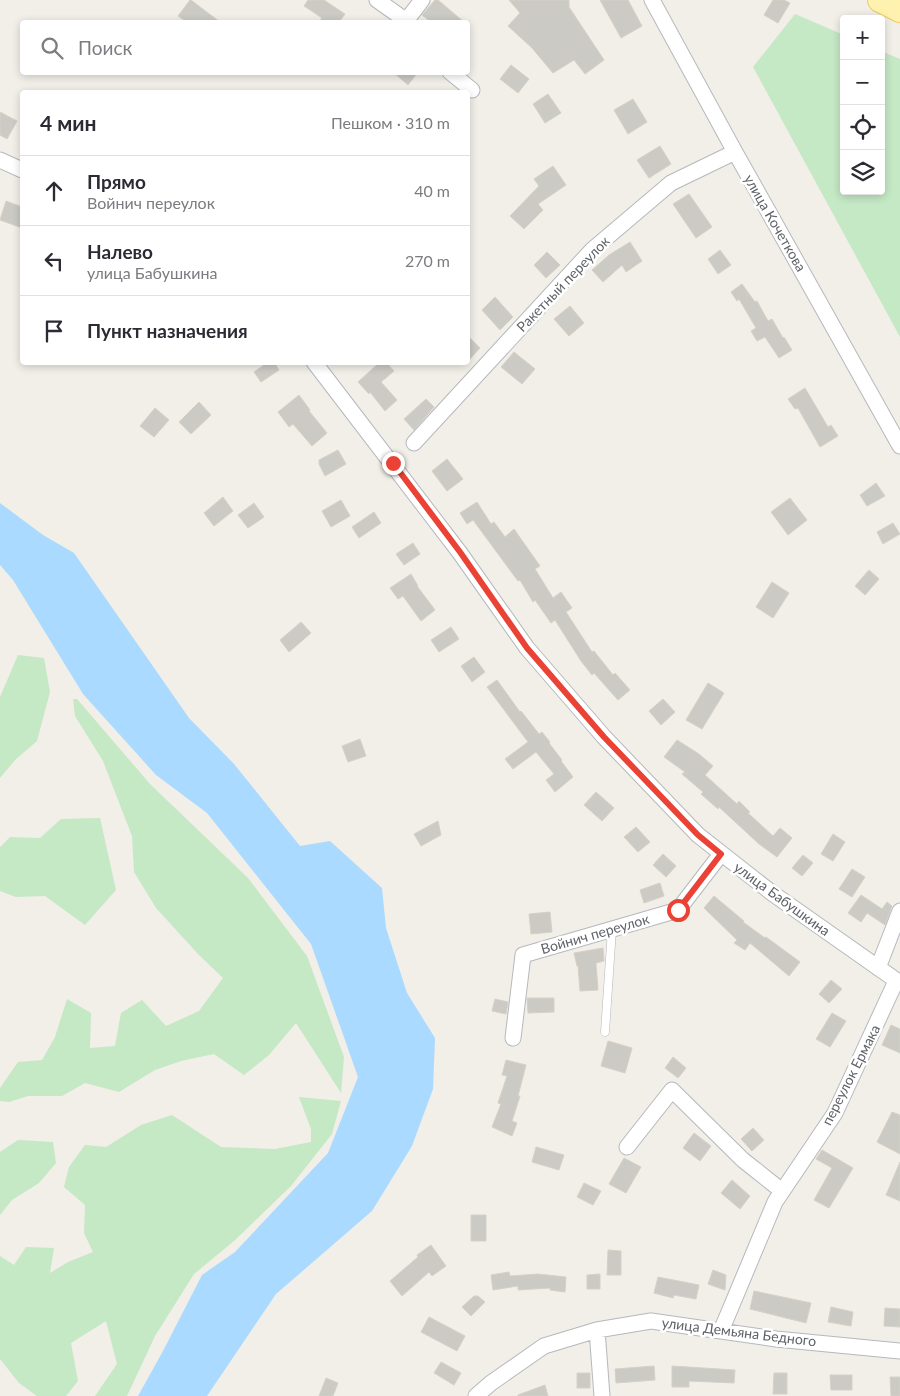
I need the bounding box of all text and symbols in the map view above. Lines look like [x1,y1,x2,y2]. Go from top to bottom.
map controls [840,15,885,195]
button: + [840,15,885,60]
search box [20,20,470,75]
icon: search [38,34,66,62]
text: Поиск [78,36,132,59]
button: − [840,60,885,105]
button: locate [840,105,885,150]
text: 4 мин [40,110,97,135]
text: Пешком · 310 m [331,113,450,132]
button: layers [840,150,885,195]
text: Прямо [87,170,146,193]
street label: улица Кочеткова [741,171,810,274]
icon: ahead [40,177,68,205]
text: 40 m [414,181,450,200]
text: Войнич переулок [87,193,215,212]
street label: Ракетный переулок [513,232,613,335]
text: Налево [87,240,153,263]
icon: left [40,247,68,275]
text: 270 m [405,251,450,270]
text: улица Бабушкина [87,263,218,282]
icon: arrive [40,317,68,345]
text: Пункт назначения [87,319,248,342]
route end [382,452,405,475]
street label: улица Бабушкина [731,858,834,939]
route start [667,899,690,922]
street label: Войнич переулок [539,910,652,957]
street label: переулок Ермака [818,1022,883,1128]
street label: улица Демьяна Бедного [661,1314,817,1349]

